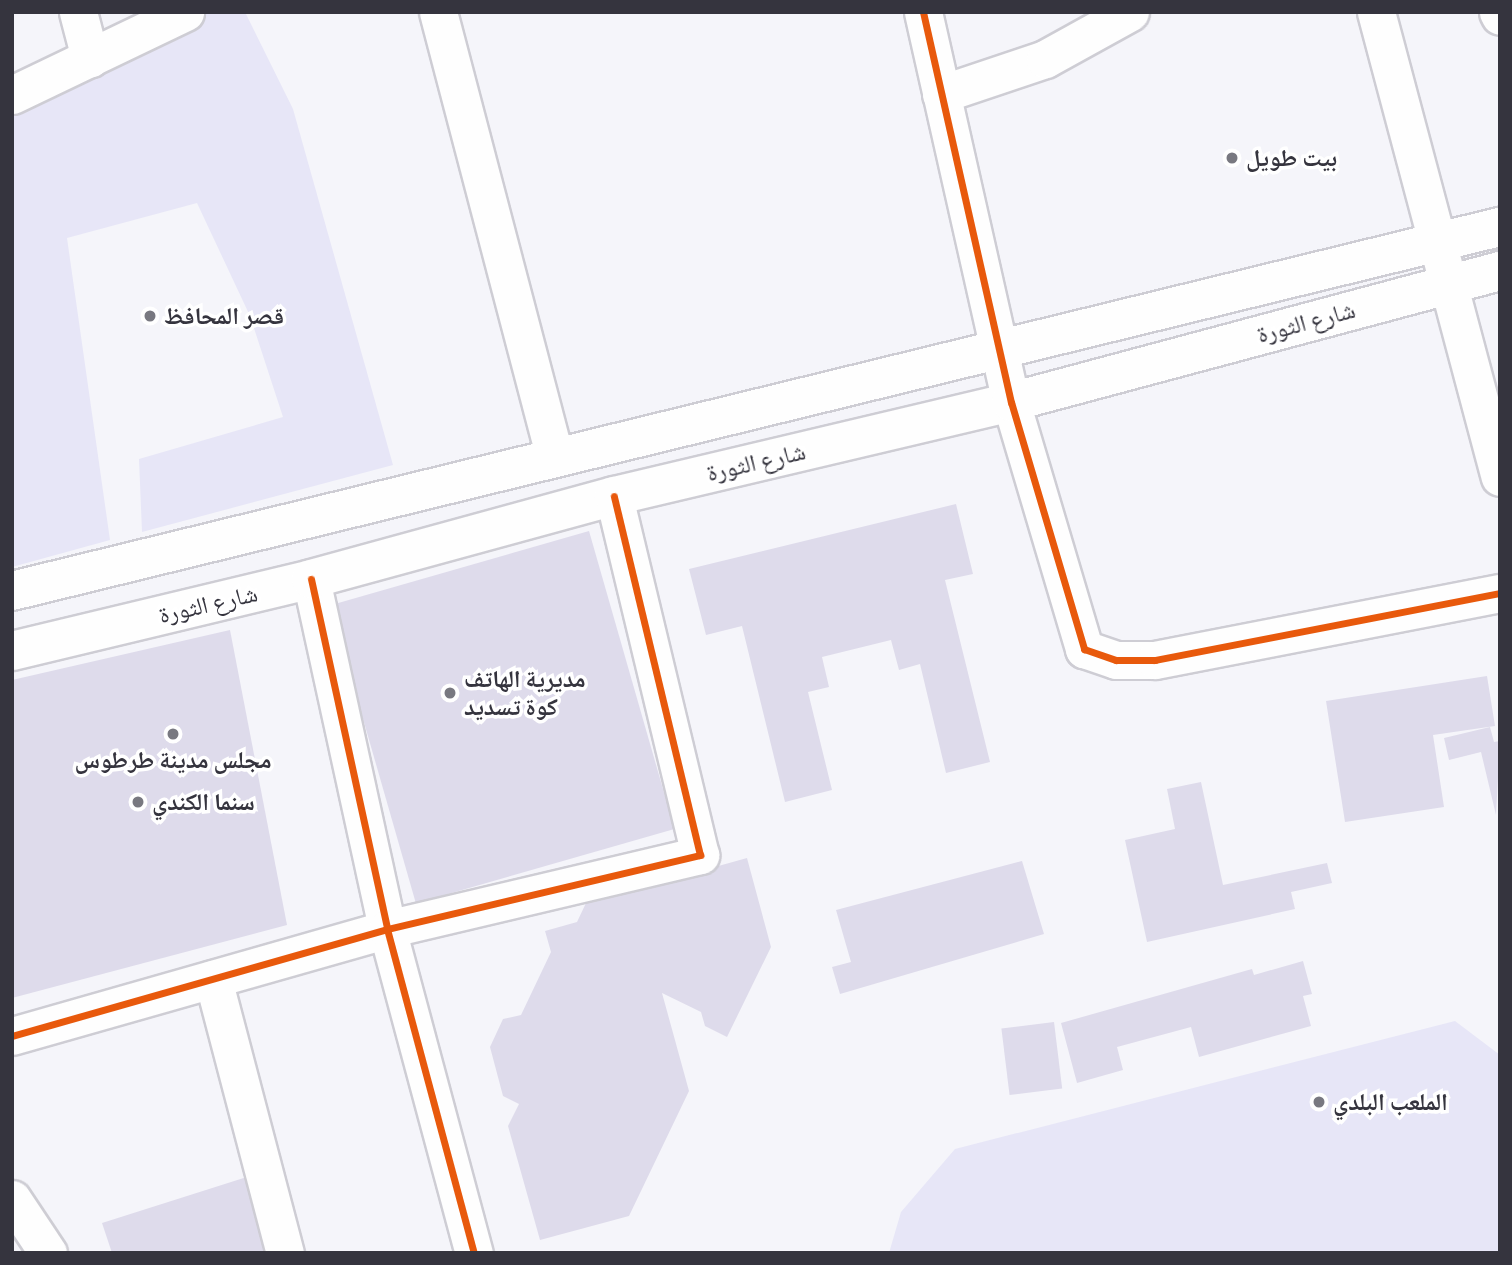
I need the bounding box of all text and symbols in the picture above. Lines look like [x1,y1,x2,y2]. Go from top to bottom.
place label: بيت طويل [1246,144,1337,172]
marker: بيت طويل [1224,150,1240,166]
street label: شارع الثورة [1254,295,1358,349]
place label: قصر المحافظ [164,302,284,330]
marker: قصر المحافظ [142,308,158,324]
street label: شارع الثورة [704,437,808,487]
street label: شارع الثورة [156,579,260,629]
place label: مديرية الهاتف كوة تسديد [464,665,586,721]
marker: مديرية الهاتف كوة تسديد [442,685,458,701]
marker: مجلس مدينة طرطوس [165,726,181,742]
place label: مجلس مدينة طرطوس [74,746,272,774]
place label: سنما الكندي [152,788,255,816]
marker: سنما الكندي [130,794,146,810]
place label: الملعب البلدي [1333,1088,1448,1116]
marker: الملعب البلدي [1311,1094,1327,1110]

